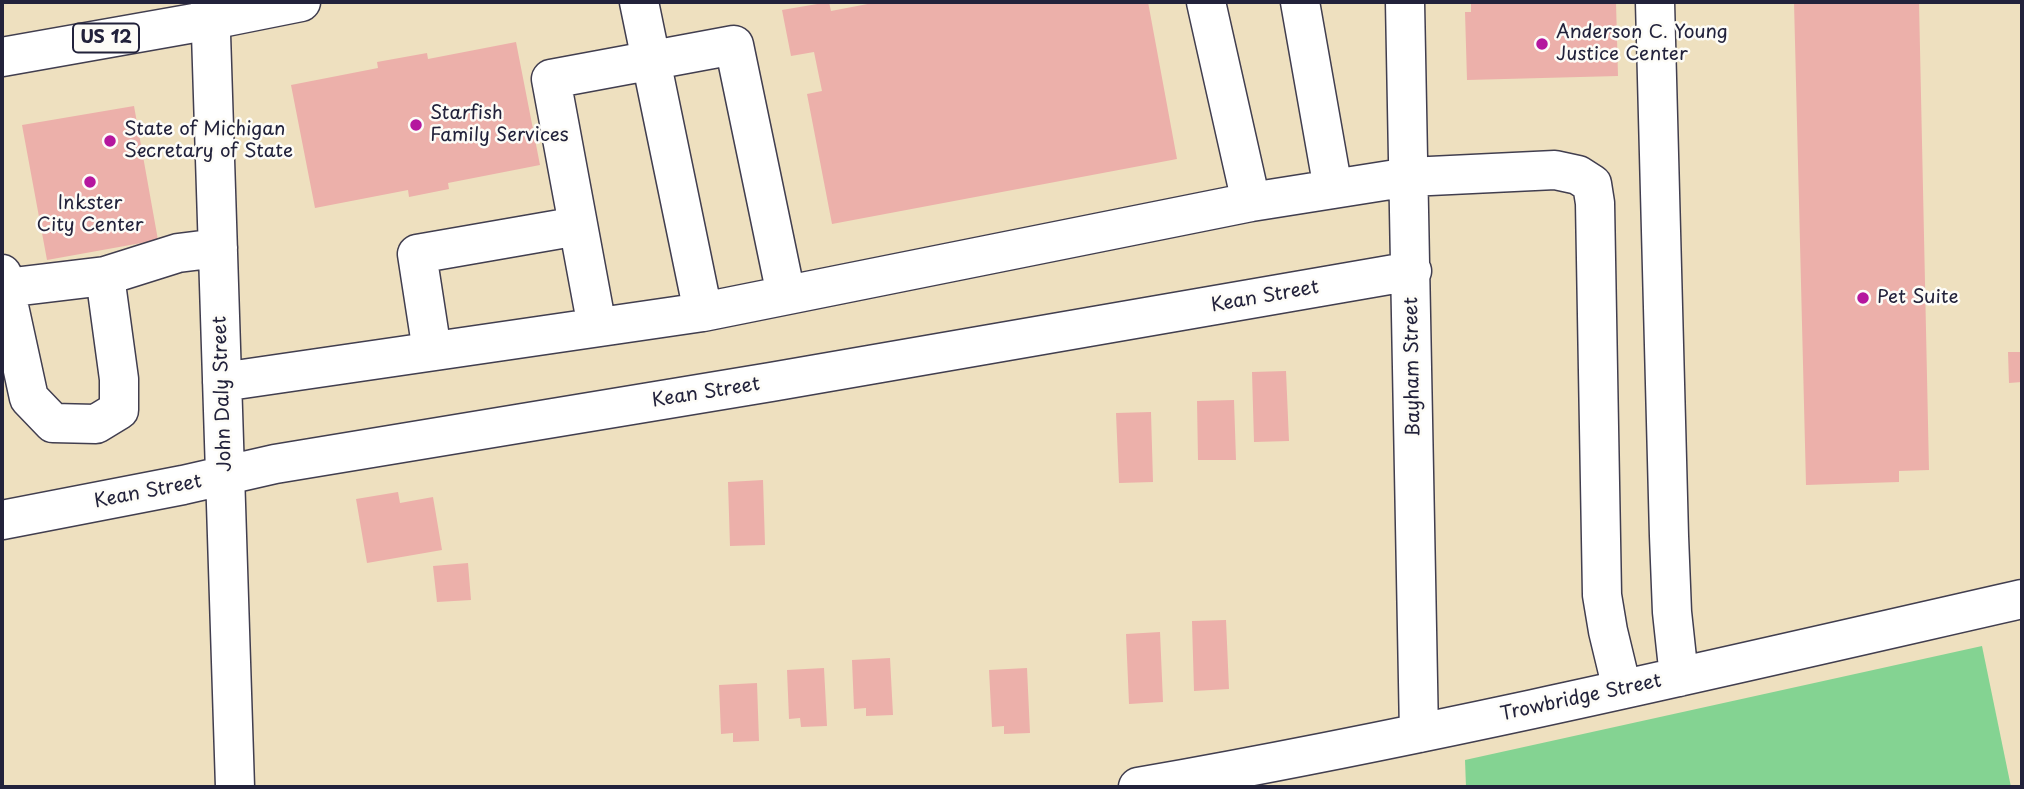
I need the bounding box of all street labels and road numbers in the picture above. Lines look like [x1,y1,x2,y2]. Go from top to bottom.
road number: US 12 [73,24,139,52]
street label: Kean Street [1209,276,1321,318]
street label: Bayham Street [1400,297,1426,437]
street label: John Daly Street [209,316,237,472]
street label: Kean Street [650,373,762,413]
street label: Kean Street [92,470,204,514]
street label: Trowbridge Street [1498,670,1664,726]

